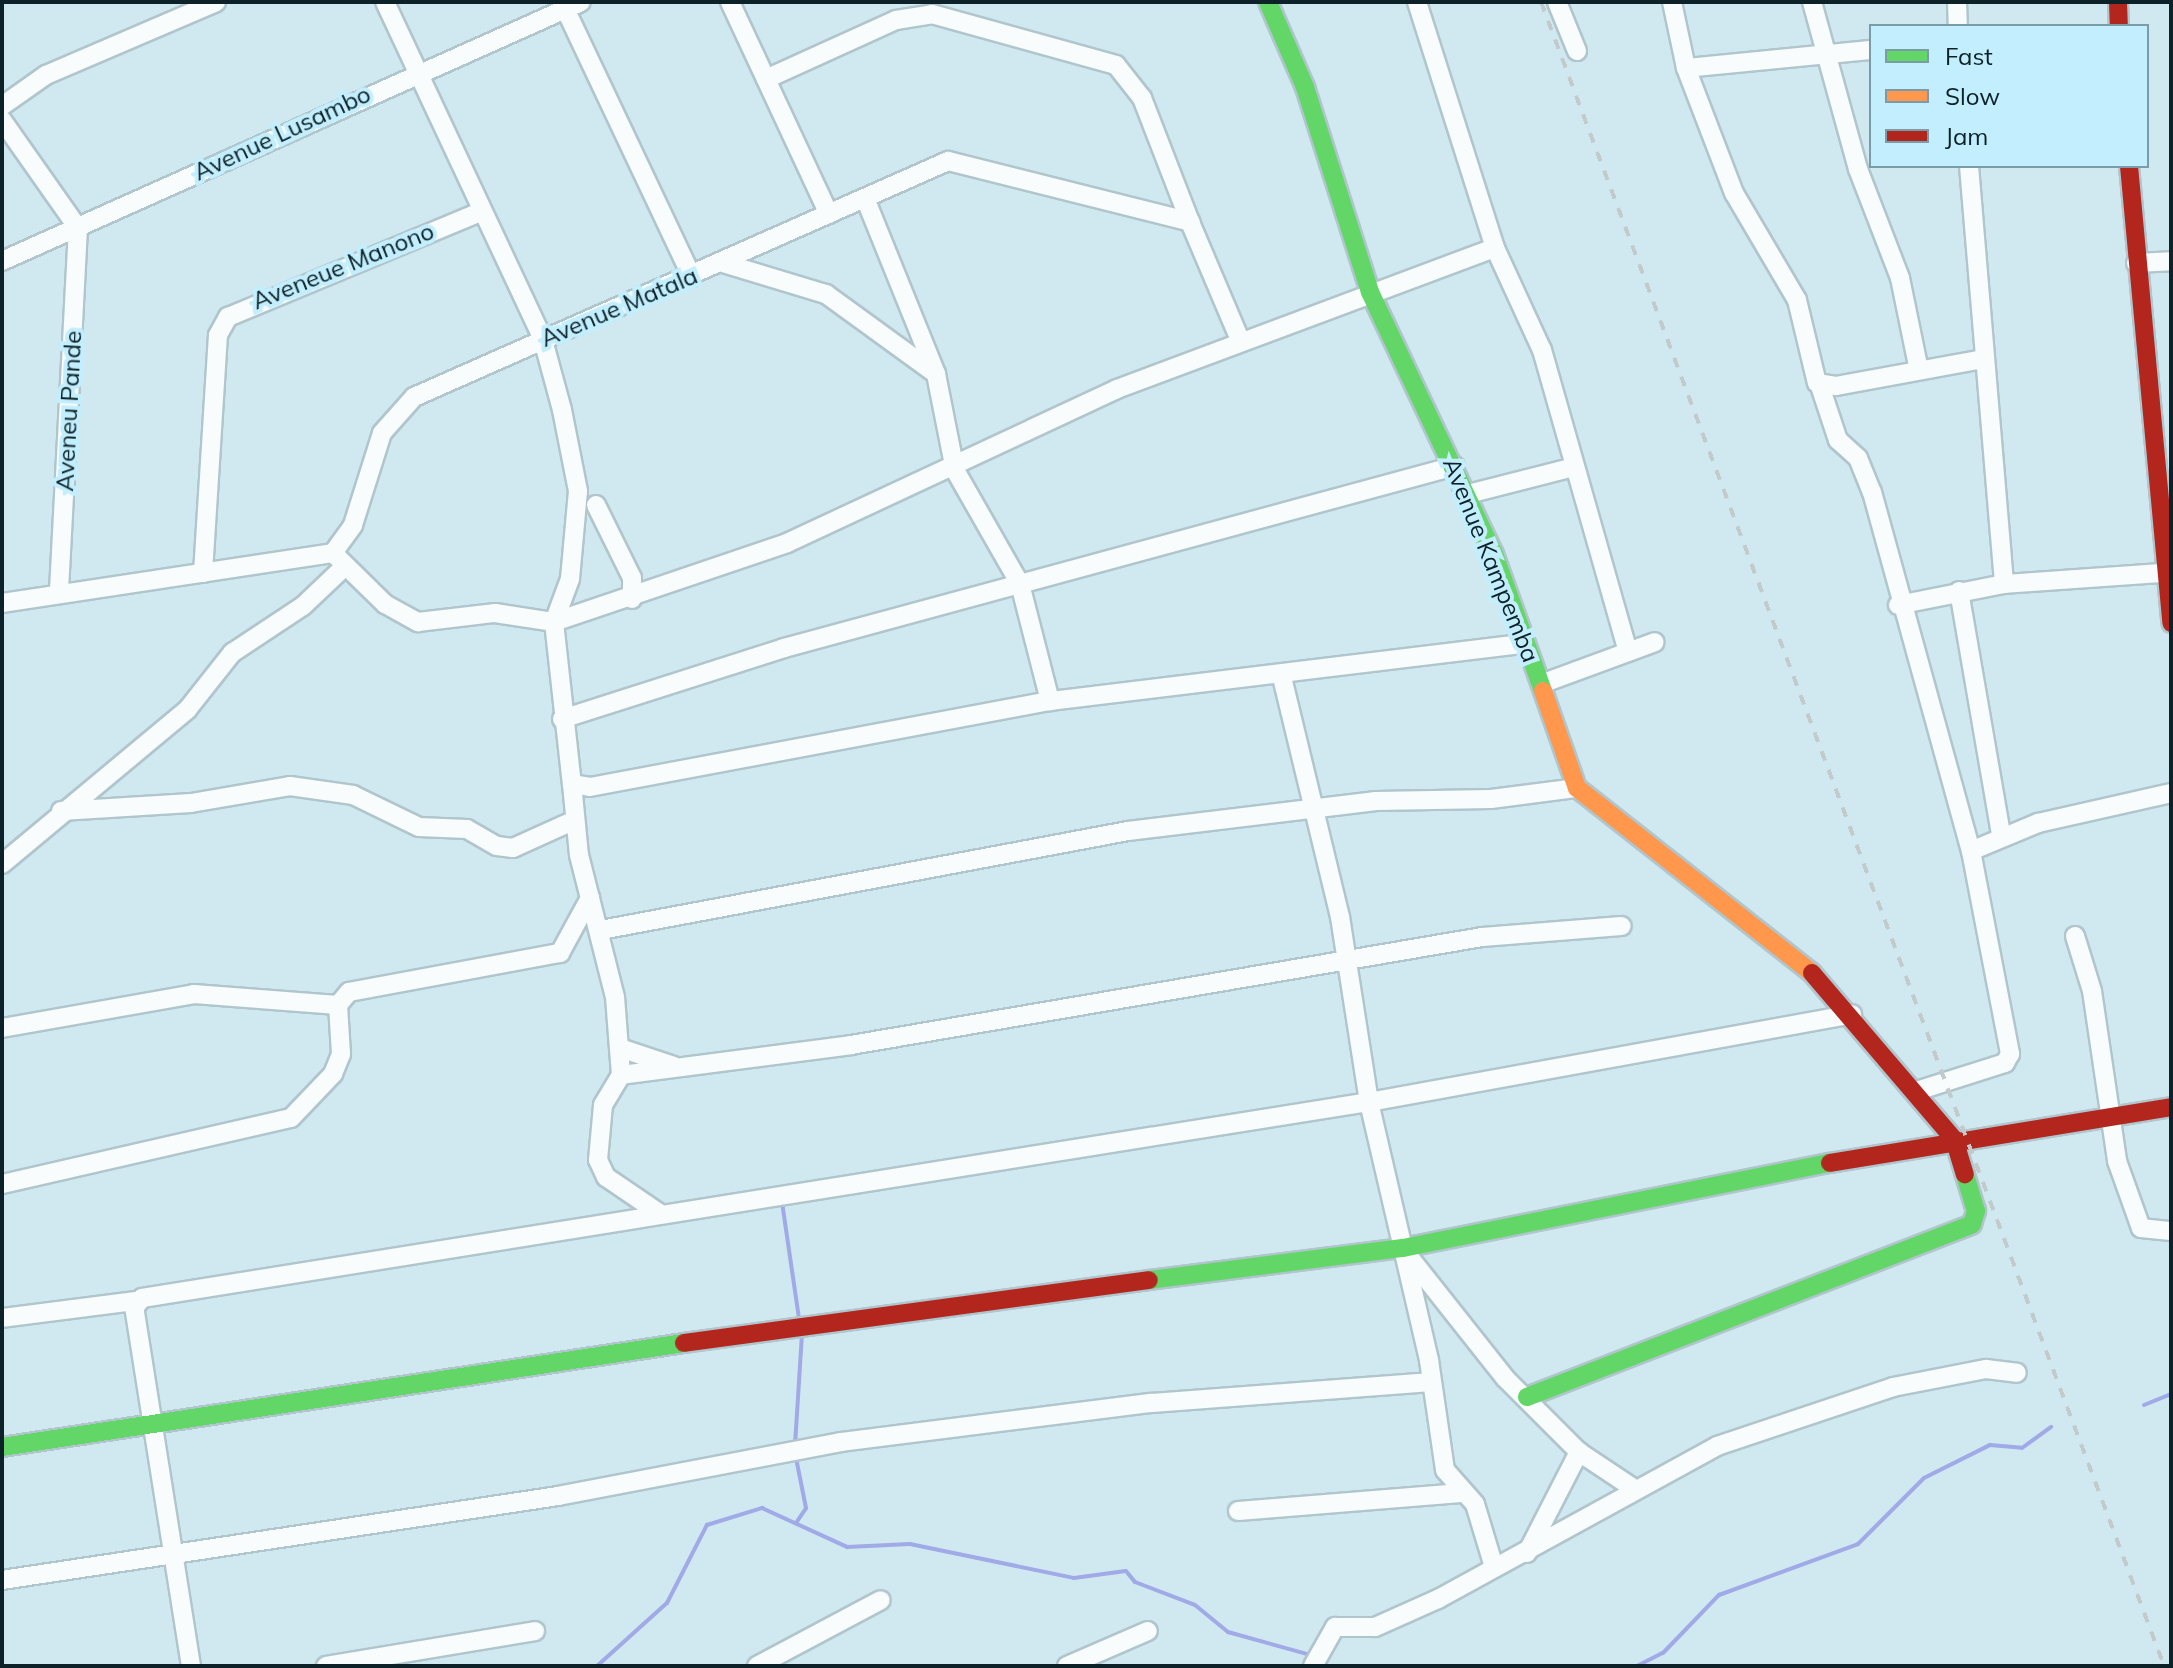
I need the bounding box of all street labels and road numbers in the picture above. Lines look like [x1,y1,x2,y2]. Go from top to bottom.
street label: Avenue Lusambo [189,79,375,187]
street label: Aveneue Manono [248,216,438,316]
street label: Avenue Matala [536,261,702,353]
street label: Aveneu Pande [50,330,88,492]
street label: Avenue Kampemba [1437,454,1545,666]

